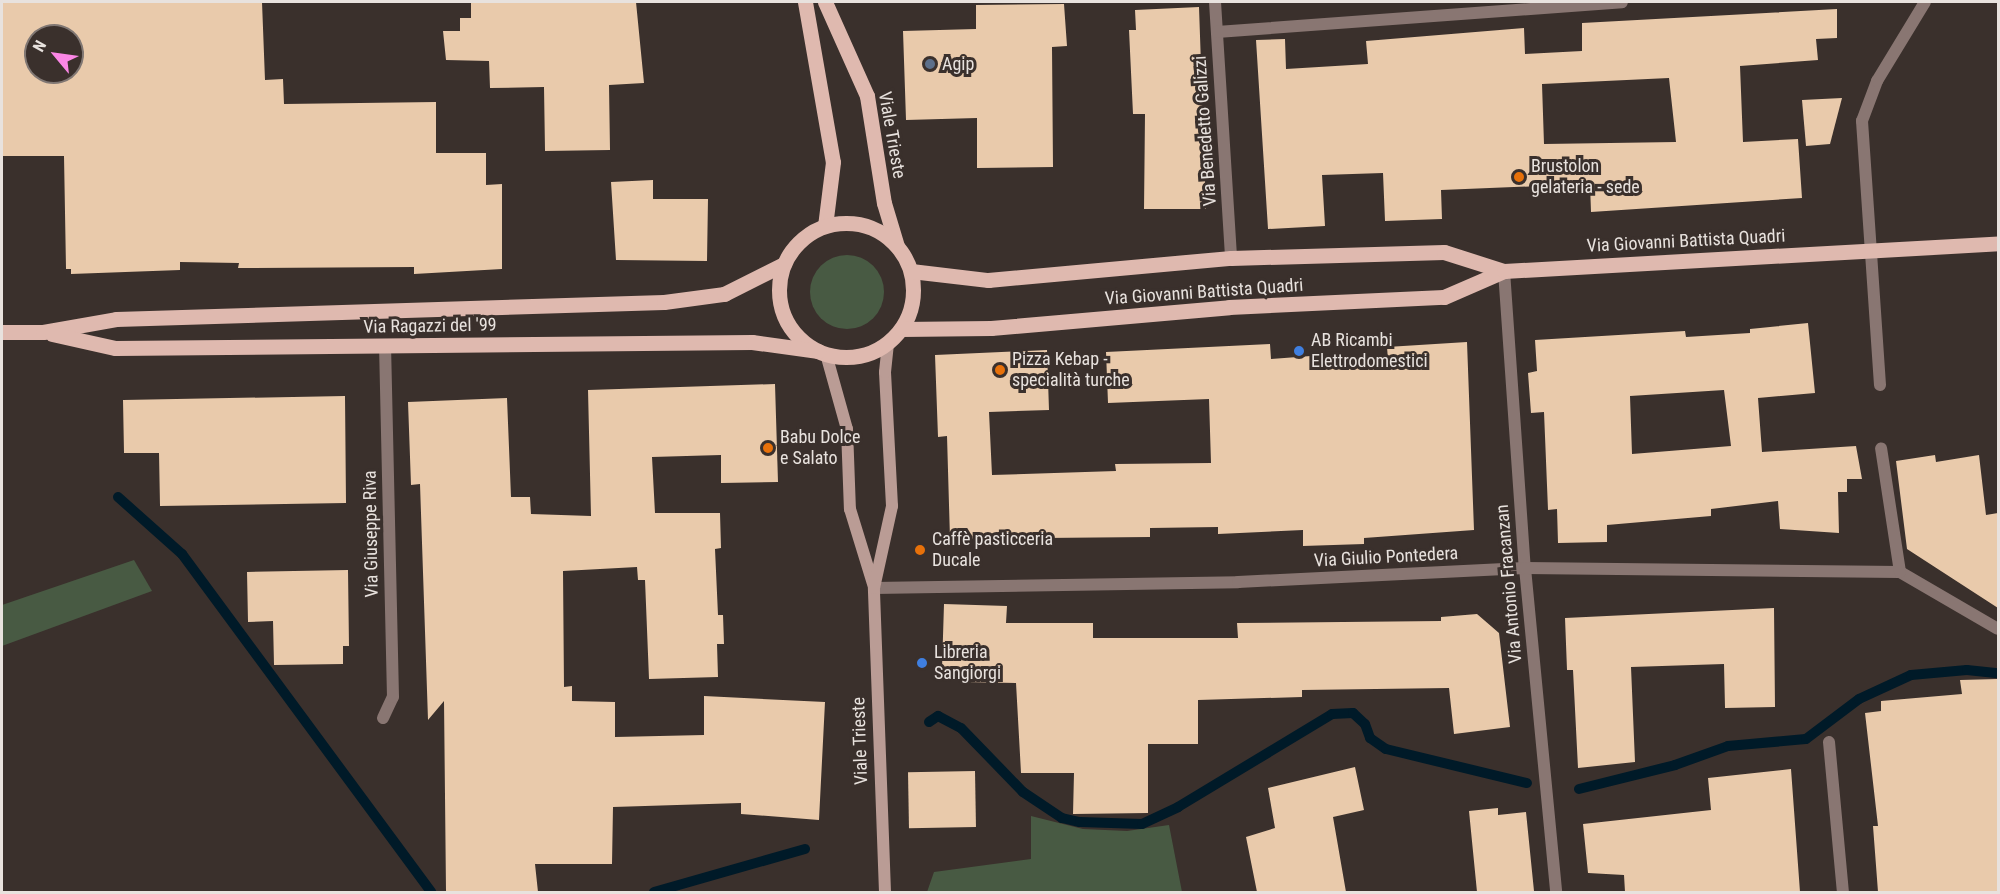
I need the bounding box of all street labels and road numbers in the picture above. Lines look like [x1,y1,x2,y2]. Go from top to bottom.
street label: Via Benedetto Galizzi [1189,55,1221,207]
street label: Viale Trieste [874,90,910,180]
street label: Via Giovanni Battista Quadri [1586,225,1786,257]
street label: Via Giovanni Battista Quadri [1104,274,1304,310]
street label: Via Ragazzi del '99 [363,314,497,338]
street label: Via Giuseppe Riva [359,470,383,598]
street label: Via Antonio Fracanzan [1491,504,1527,664]
street label: Via Giulio Pontedera [1313,542,1459,572]
street label: Viale Trieste [848,697,872,785]

